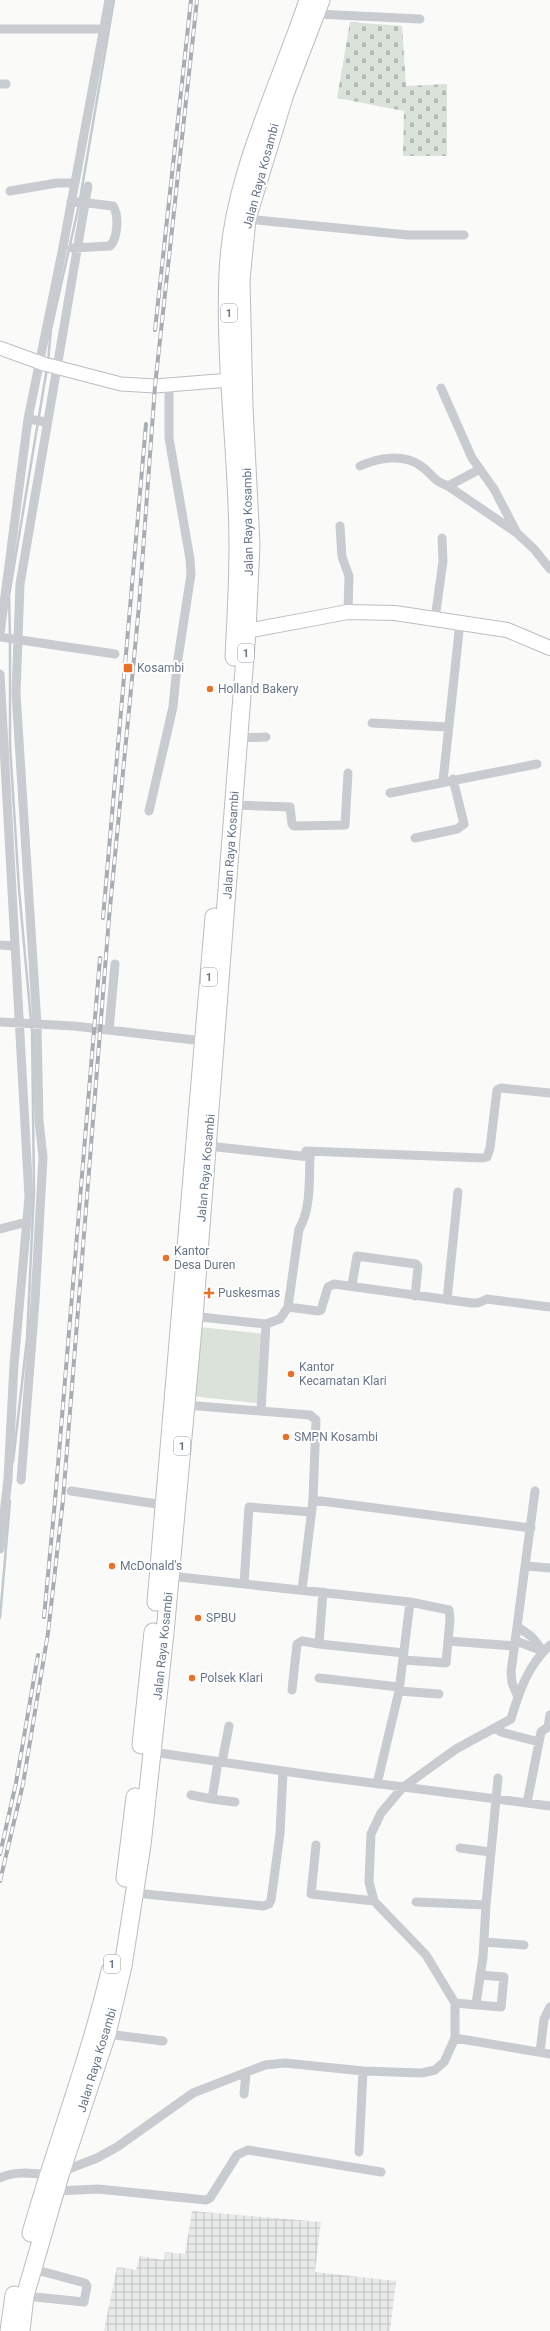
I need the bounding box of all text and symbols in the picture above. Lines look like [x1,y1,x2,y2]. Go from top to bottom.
street label: Jalan Raya Kosambi [240,122,282,230]
road number: 1 [221,304,237,322]
street label: Jalan Raya Kosambi [240,468,256,576]
road number: 1 [238,644,254,662]
place label: Kosambi [137,661,184,675]
marker: Kosambi [122,662,134,674]
place label: Holland Bakery [218,682,299,696]
marker: Holland Bakery [205,684,215,694]
street label: Jalan Raya Kosambi [220,790,242,899]
road number: 1 [201,968,217,986]
street label: Jalan Raya Kosambi [194,1113,218,1223]
place label: Kantor Desa Duren [174,1244,235,1272]
marker: Kantor Desa Duren [161,1253,171,1263]
place label: Puskesmas [218,1286,280,1300]
marker: Puskesmas [203,1287,215,1299]
place label: Kantor Kecamatan Klari [299,1360,387,1388]
marker: Kantor Kecamatan Klari [286,1369,296,1379]
place label: SMPN Kosambi [294,1430,378,1444]
marker: SMPN Kosambi [281,1432,291,1442]
road number: 1 [174,1437,190,1455]
place label: McDonald's [120,1559,182,1573]
marker: McDonald's [107,1561,117,1571]
street label: Jalan Raya Kosambi [150,1591,176,1701]
place label: SPBU [206,1611,236,1625]
marker: SPBU [193,1613,203,1623]
place label: Polsek Klari [200,1671,263,1685]
marker: Polsek Klari [187,1673,197,1683]
road number: 1 [104,1955,120,1973]
street label: Jalan Raya Kosambi [74,2006,120,2114]

